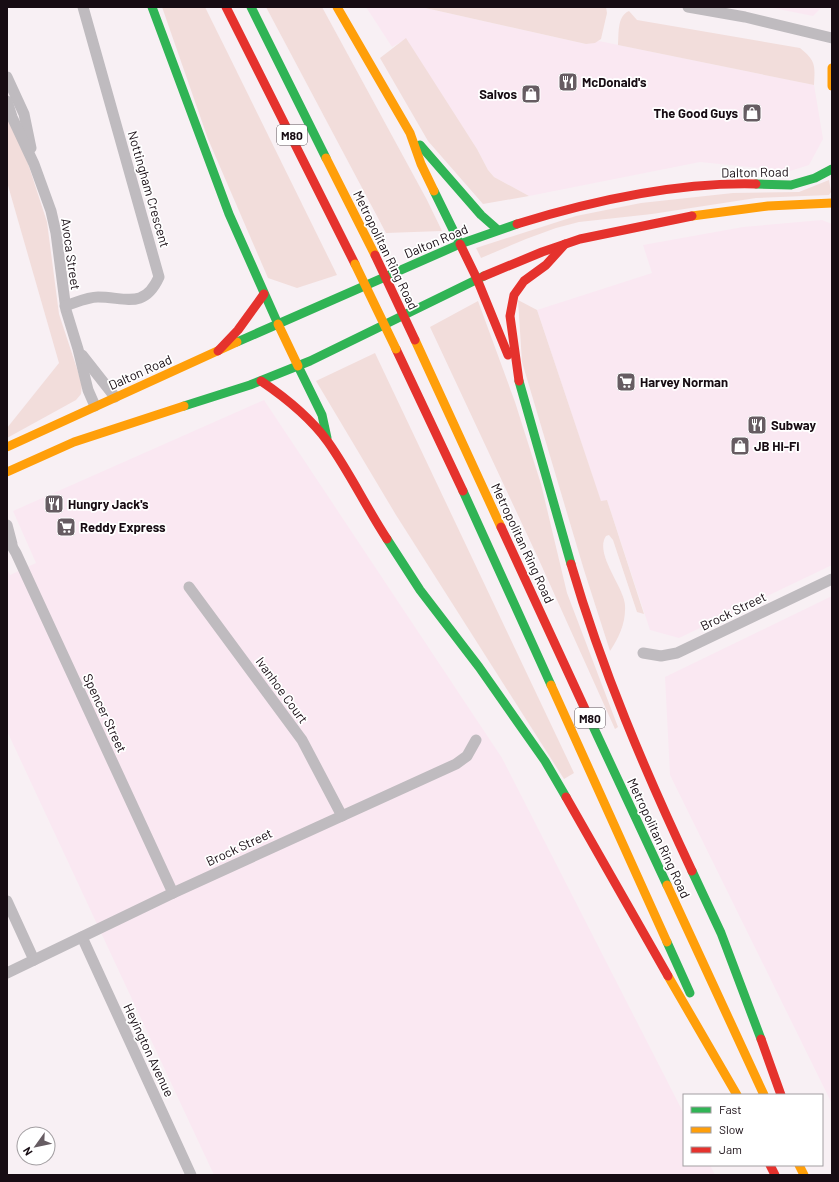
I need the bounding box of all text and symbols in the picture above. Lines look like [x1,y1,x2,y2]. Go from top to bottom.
restaurant icon: McDonald's [557,71,579,93]
place label: McDonald's [582,74,647,90]
shop icon: Salvos [520,83,542,105]
place label: Salvos [479,86,517,102]
shop icon: The Good Guys [741,102,763,124]
place label: The Good Guys [654,105,738,121]
road number: M80 [277,125,307,145]
street label: Nottingham Crescent [125,129,173,249]
street label: Dalton Road [721,163,789,181]
street label: Metropolitan Ring Road [350,188,422,312]
street label: Avoca Street [58,217,84,291]
street label: Dalton Road [402,220,470,262]
street label: Dalton Road [106,351,174,393]
supermarket icon: Harvey Norman [615,371,637,393]
place label: Harvey Norman [640,374,728,390]
restaurant icon: Subway [746,414,768,436]
place label: Subway [771,417,816,433]
shop icon: JB Hi-Fi [729,435,751,457]
place label: JB Hi-Fi [754,438,800,454]
street label: Metropolitan Ring Road [488,480,558,606]
restaurant icon: Hungry Jack's [43,493,65,515]
place label: Hungry Jack's [68,496,149,512]
supermarket icon: Reddy Express [55,516,77,538]
place label: Reddy Express [80,519,166,535]
street label: Brock Street [697,588,769,634]
street label: Ivanhoe Court [253,654,311,726]
street label: Spencer Street [80,671,130,755]
road number: M80 [575,708,605,728]
street label: Metropolitan Ring Road [624,775,694,901]
street label: Brock Street [203,825,275,869]
street label: Heyington Avenue [120,1001,178,1099]
legend [683,1094,823,1166]
text: Fast [719,1102,742,1116]
text: Slow [719,1122,744,1136]
north arrow [16,1126,56,1166]
text: Jam [719,1142,742,1156]
text: N [20,1145,35,1158]

